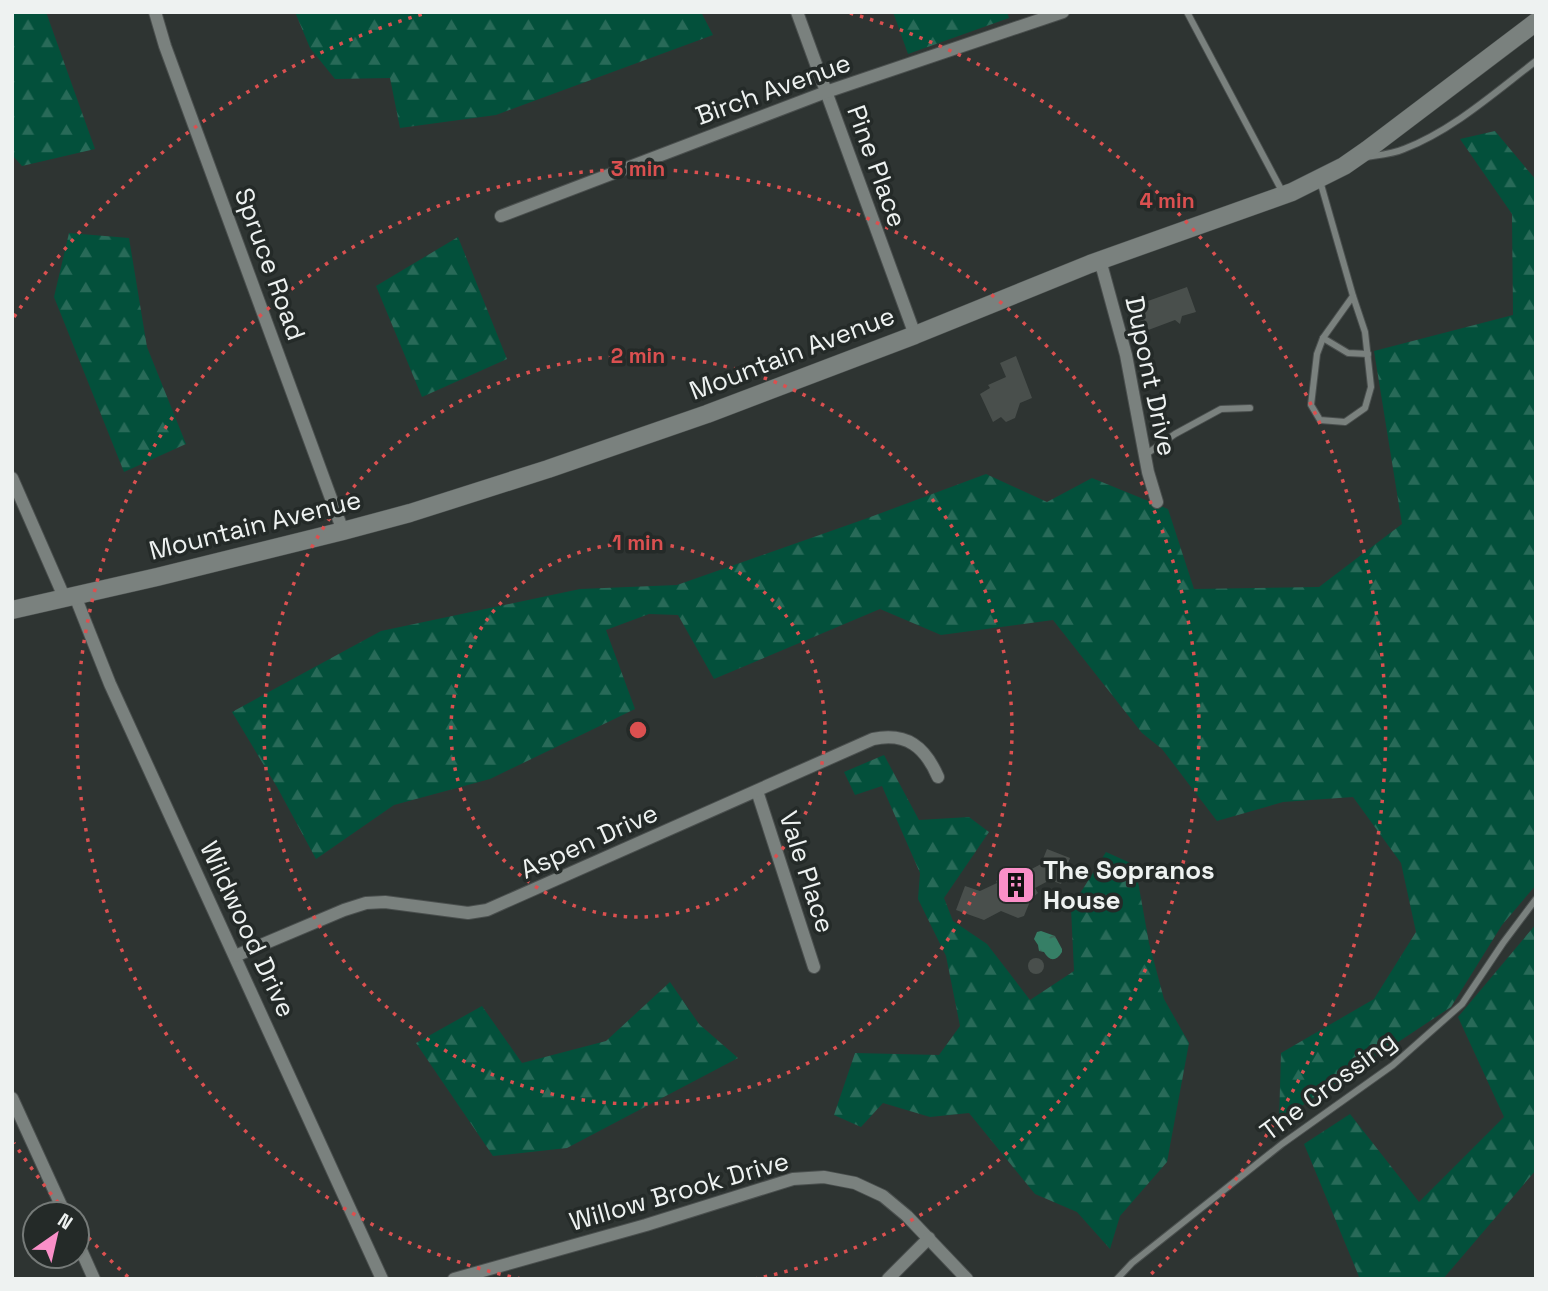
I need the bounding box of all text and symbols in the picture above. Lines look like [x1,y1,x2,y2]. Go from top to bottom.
street label: Birch Avenue [691,45,855,133]
street label: Pine Place [839,100,915,232]
text: 3 min [611,155,665,182]
street label: Spruce Road [227,183,313,345]
text: 4 min [1139,187,1195,214]
street label: Dupont Drive [1117,293,1185,459]
street label: Mountain Avenue [684,298,900,408]
text: 2 min [611,342,665,369]
street label: Mountain Avenue [145,482,365,568]
text: 1 min [612,529,664,556]
centre of rings [626,718,650,742]
street label: Aspen Drive [515,796,663,886]
street label: Vale Place [771,807,843,937]
street label: Wildwood Drive [192,835,304,1023]
place label: The Sopranos House [1043,853,1215,917]
building icon: The Sopranos House [995,864,1037,906]
street label: The Crossing [1253,1024,1403,1148]
street label: Willow Brook Drive [565,1143,793,1239]
north arrow [21,1200,91,1270]
text: N [53,1207,77,1235]

